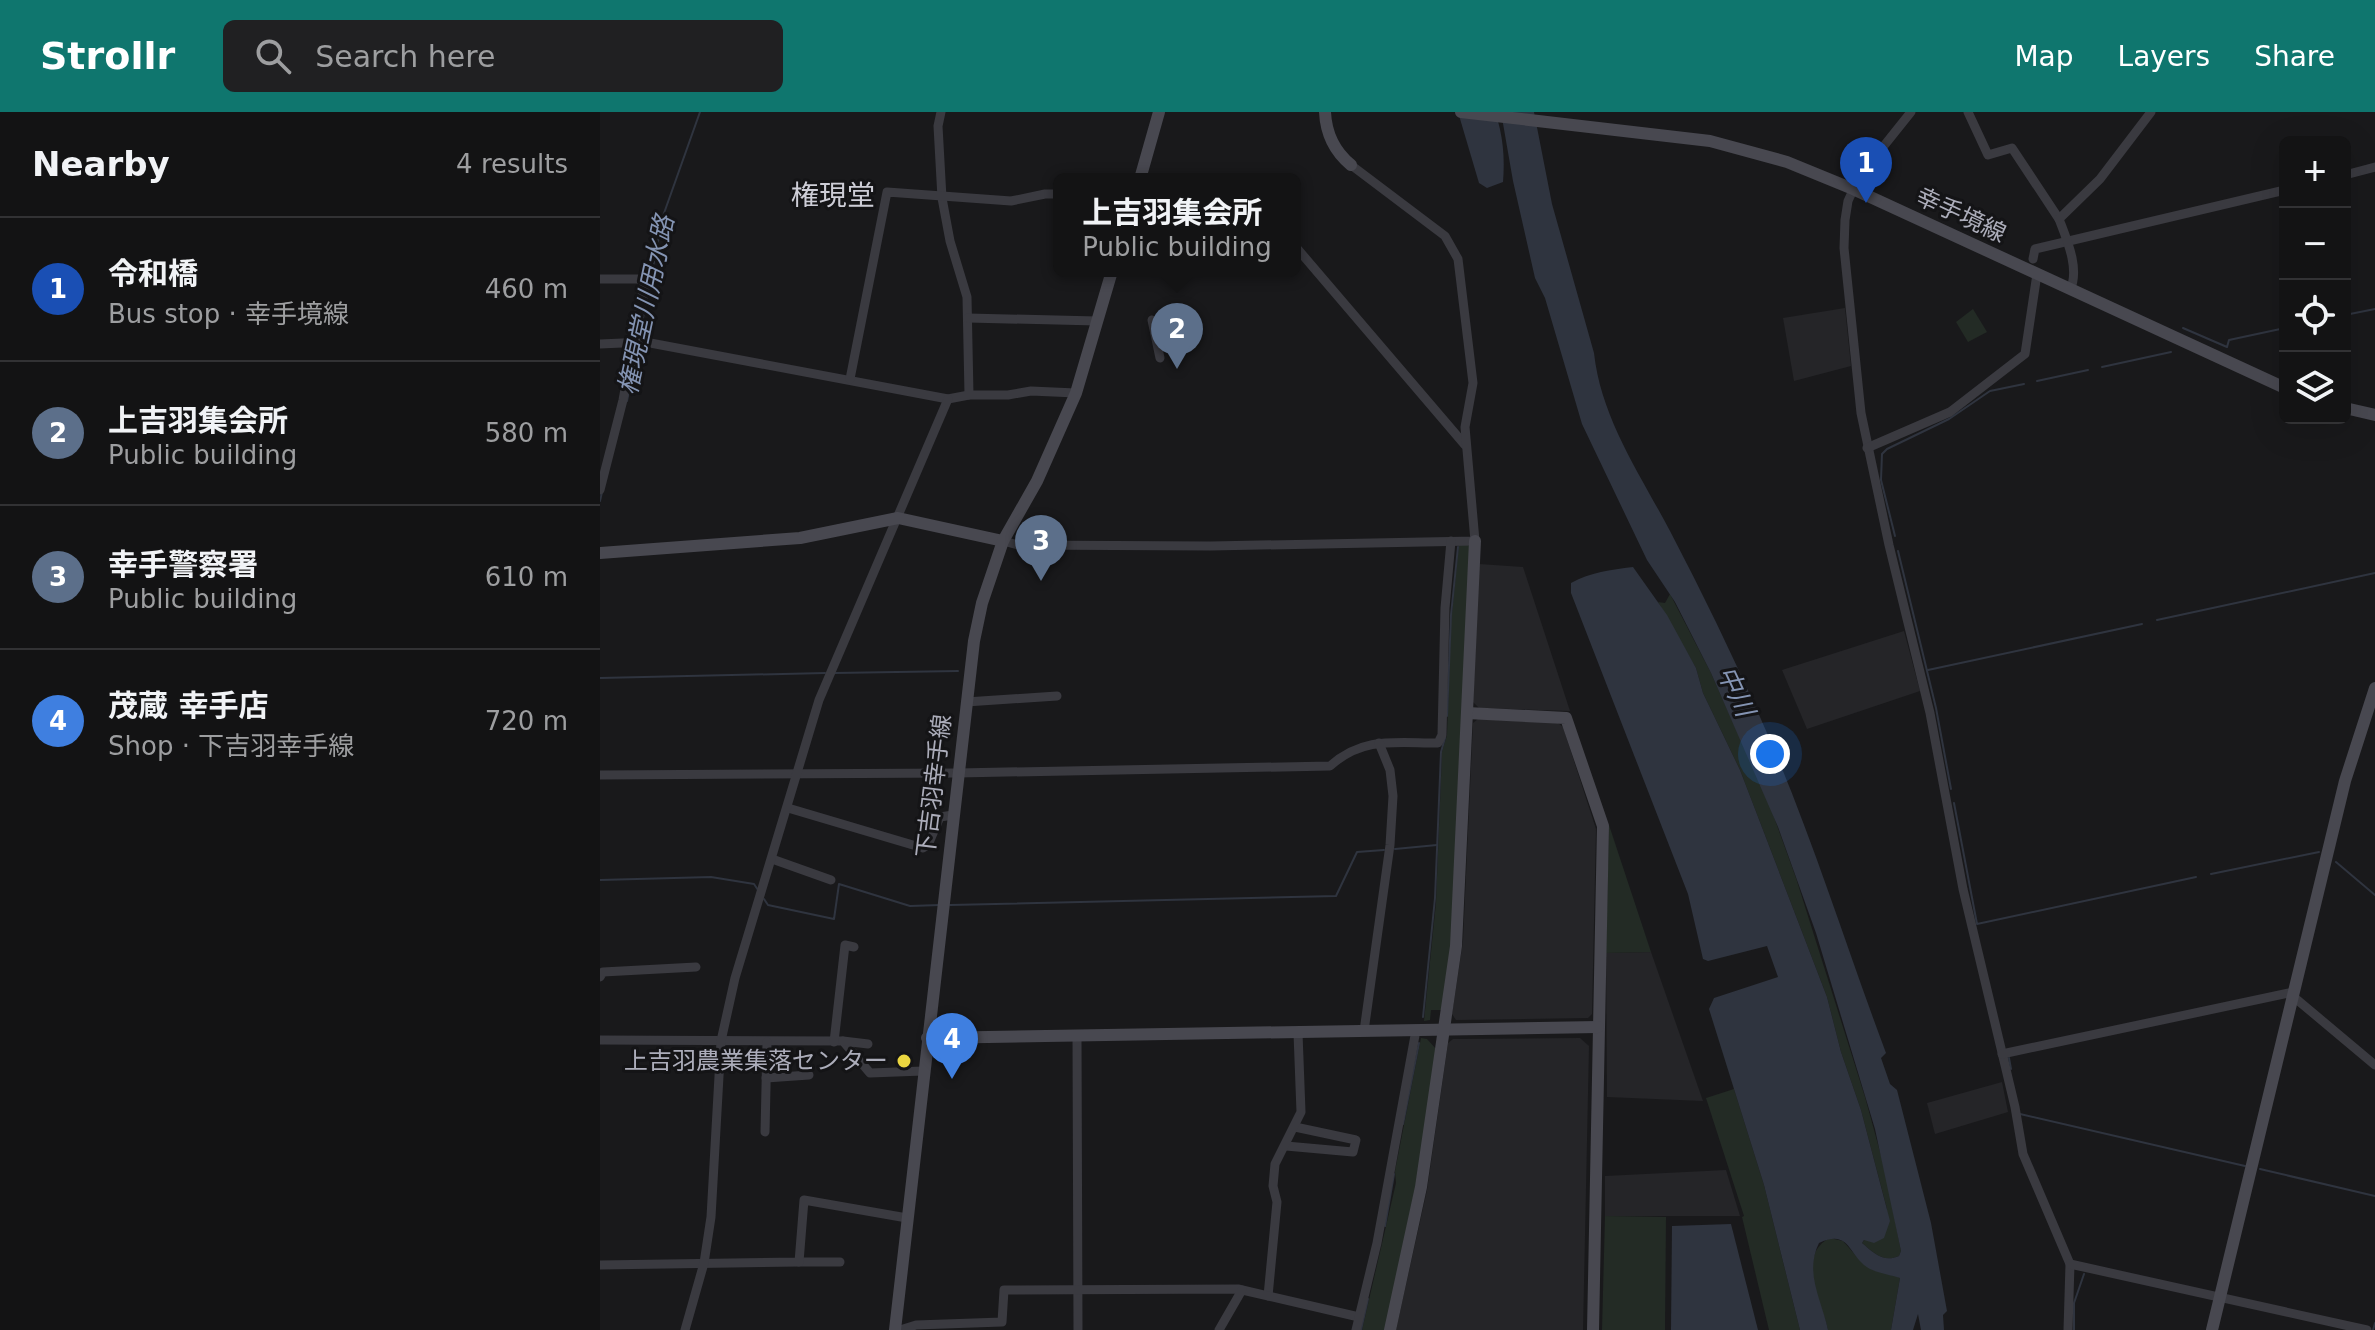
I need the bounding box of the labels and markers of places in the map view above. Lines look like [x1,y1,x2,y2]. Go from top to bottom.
pin: 1 [1840,137,1892,203]
pin: 2 [1151,303,1203,369]
pin: 3 [1015,515,1067,581]
pin: 4 [926,1013,978,1079]
place label: 上吉羽農業集落センター [624,1047,888,1075]
marker: 上吉羽農業集落センター [895,1052,913,1070]

